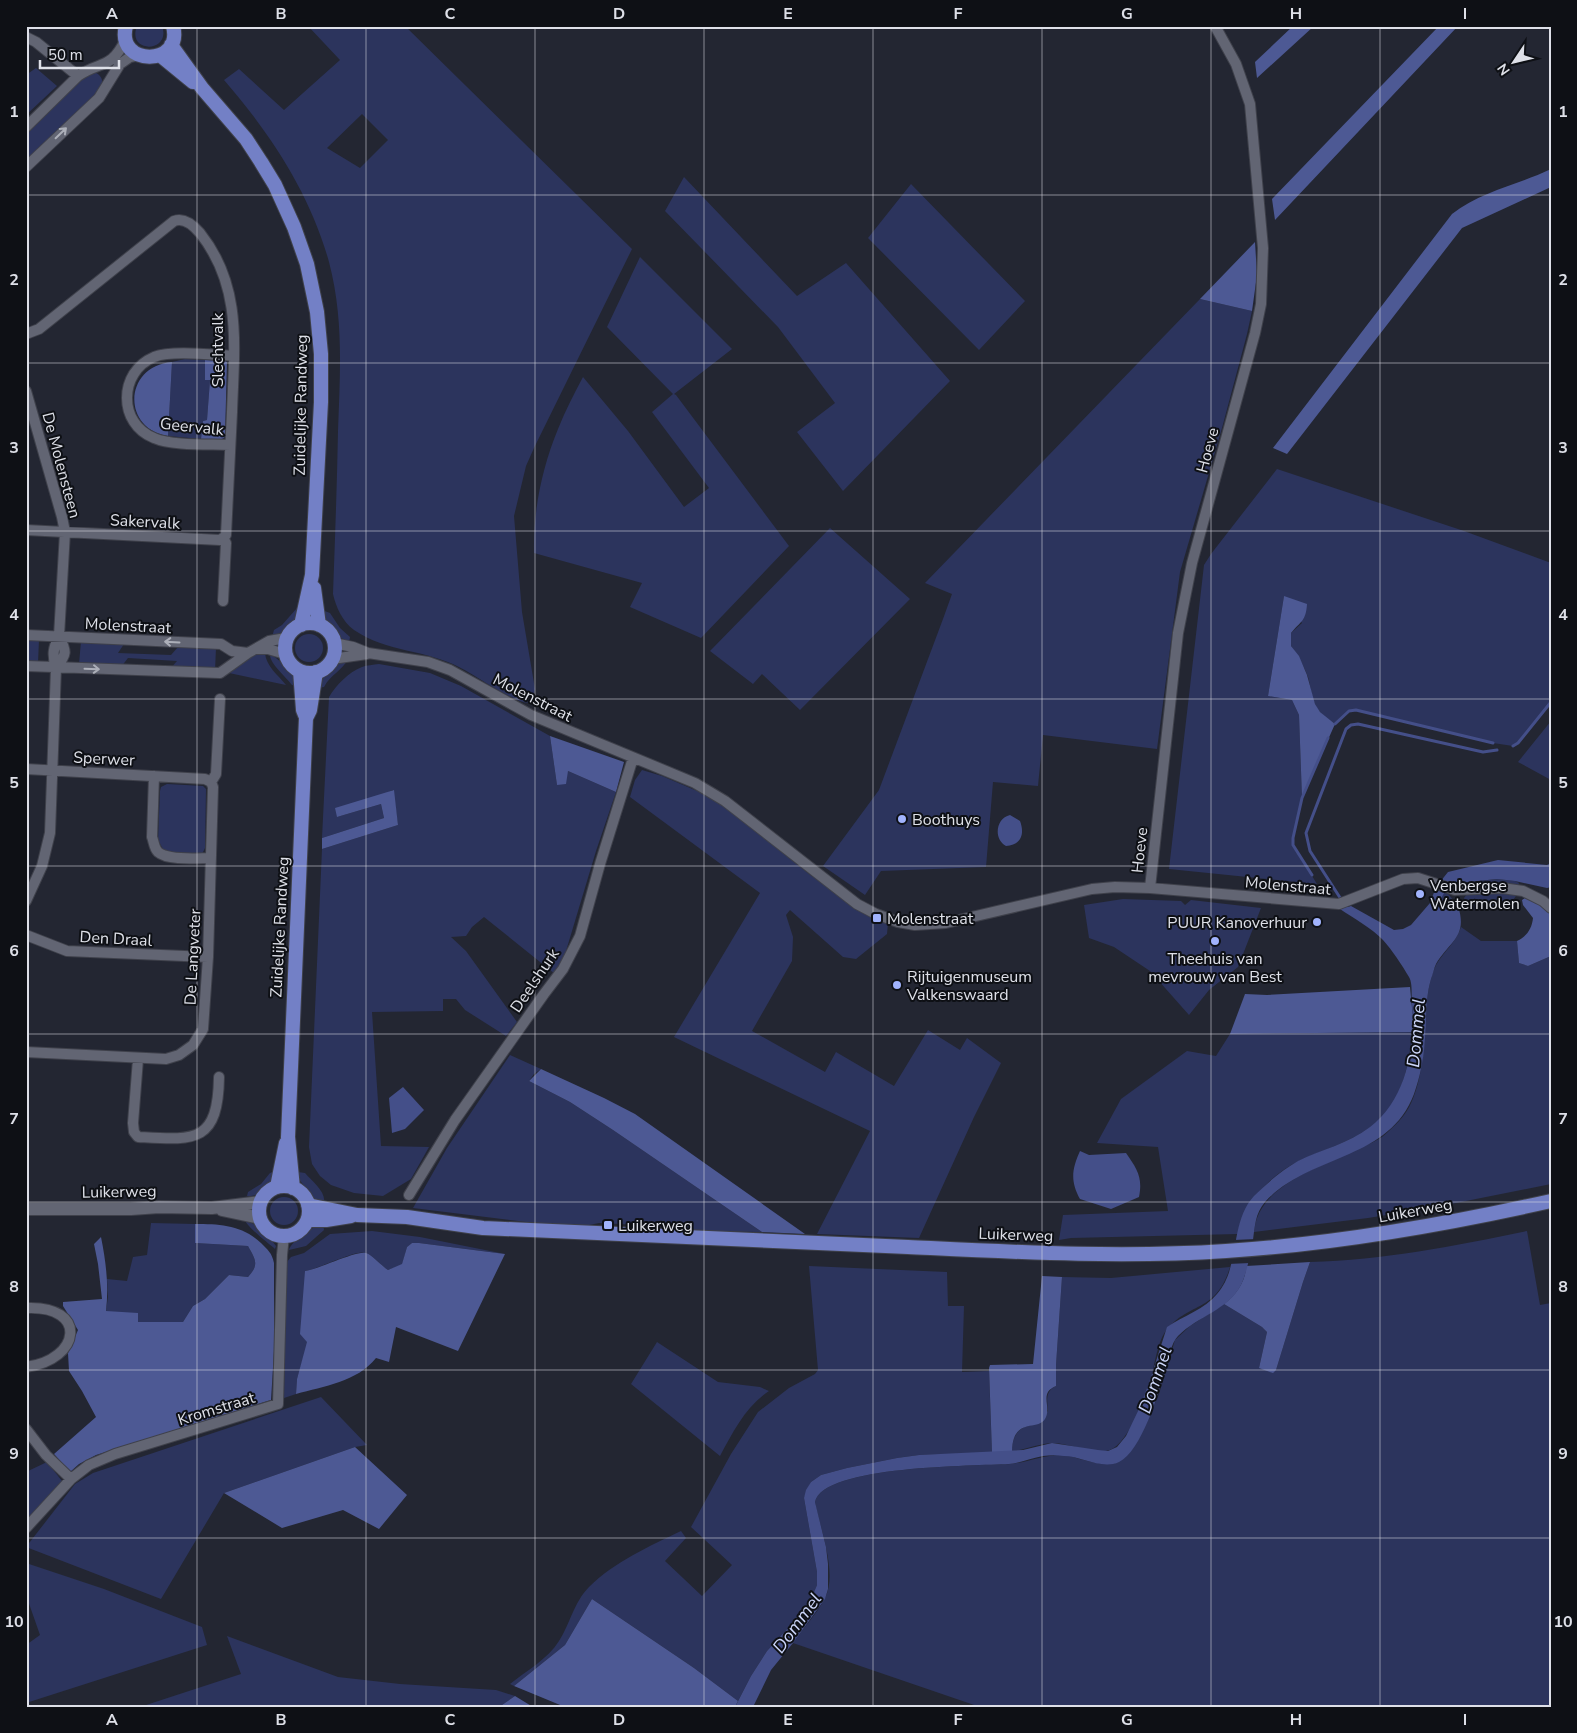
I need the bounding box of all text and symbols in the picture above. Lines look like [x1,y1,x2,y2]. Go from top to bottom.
text: A [106,3,118,25]
text: B [275,3,287,25]
text: C [445,3,456,25]
text: D [613,3,625,25]
text: E [783,3,793,25]
text: F [954,3,963,25]
text: G [1121,3,1133,25]
text: H [1290,3,1302,25]
text: I [1463,3,1467,25]
scale bar [40,38,119,70]
north arrow [1490,38,1540,88]
text: 50 m [48,45,83,65]
text: N [1493,59,1515,79]
text: 1 [9,101,19,123]
text: 1 [1558,101,1568,123]
one-way arrow [55,127,68,139]
text: 2 [9,269,19,291]
text: 2 [1558,269,1568,291]
street label: Slechtvalk [207,312,229,387]
street label: Zuidelijke Randweg [289,334,313,476]
street label: De Molensteen [36,410,86,521]
street label: Geervalk [159,413,226,441]
street label: Hoeve [1191,425,1225,475]
text: 3 [9,437,19,459]
text: 3 [1558,437,1568,459]
street label: Sakervalk [109,509,182,535]
text: 4 [9,604,19,626]
text: 4 [1558,604,1568,626]
street label: Molenstraat [84,613,172,639]
one-way arrow [165,637,181,646]
one-way arrow [84,664,100,674]
street label: Molenstraat [489,669,576,727]
street label: Sperwer [73,746,135,772]
text: 5 [9,772,19,794]
text: 5 [1558,772,1568,794]
place label: Boothuys [912,809,980,831]
marker: Boothuys [896,813,908,825]
street label: Hoeve [1127,826,1153,874]
street label: Zuidelijke Randweg [265,856,295,998]
street label: Molenstraat [1244,871,1332,901]
place label: Venbergse Watermolen [1429,875,1520,915]
marker: Venbergse Watermolen [1414,888,1426,900]
street label: De Langveter [179,908,207,1006]
place label: Molenstraat [887,908,974,930]
marker: Molenstraat [871,912,883,924]
place label: PUUR Kanoverhuur [1167,912,1307,934]
marker: PUUR Kanoverhuur [1311,916,1323,928]
street label: Den Draal [79,926,153,952]
marker: Theehuis van mevrouw van Best [1209,935,1221,947]
text: 6 [9,940,19,962]
text: 6 [1558,940,1568,962]
street label: Deelshurk [505,943,565,1017]
place label: Theehuis van mevrouw van Best [1148,948,1282,988]
place label: Rijtuigenmuseum Valkenswaard [906,966,1032,1006]
marker: Rijtuigenmuseum Valkenswaard [891,979,903,991]
water label: Dommel [1401,998,1431,1068]
text: 7 [9,1108,19,1130]
text: 7 [1558,1108,1568,1130]
street label: Luikerweg [81,1180,157,1204]
street label: Luikerweg [1376,1194,1454,1228]
place label: Luikerweg [618,1215,693,1237]
marker: Luikerweg [602,1219,614,1231]
street label: Luikerweg [978,1223,1054,1247]
text: 8 [9,1276,19,1298]
text: 8 [1558,1276,1568,1298]
water label: Dommel [1132,1343,1178,1417]
street label: Kromstraat [175,1387,258,1431]
text: 9 [9,1443,19,1465]
text: 9 [1558,1443,1568,1465]
water label: Dommel [767,1588,827,1658]
text: 10 [4,1611,24,1633]
text: 10 [1553,1611,1573,1633]
text: A [106,1709,118,1731]
text: B [275,1709,287,1731]
text: C [445,1709,456,1731]
text: D [613,1709,625,1731]
text: E [783,1709,793,1731]
text: F [954,1709,963,1731]
text: G [1121,1709,1133,1731]
text: H [1290,1709,1302,1731]
text: I [1463,1709,1467,1731]

